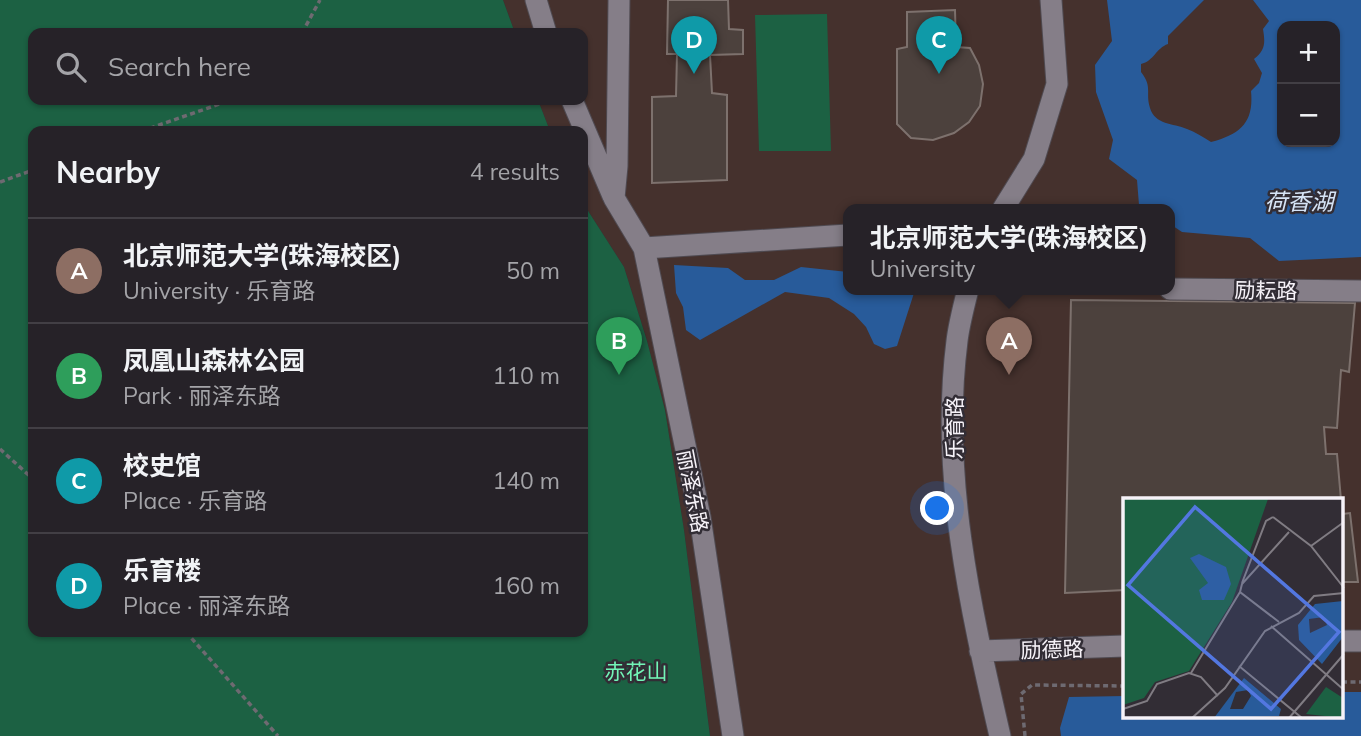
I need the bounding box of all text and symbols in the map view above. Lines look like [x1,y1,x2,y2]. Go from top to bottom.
pin: D [671,16,717,74]
pin: C [916,16,962,74]
map controls [1277,21,1340,147]
button: + [1277,21,1340,84]
search box [28,28,588,105]
icon: search [52,48,90,86]
text: Search here [108,50,251,83]
button: − [1277,84,1340,147]
text: Nearby [56,153,160,191]
text: 4 results [470,157,560,186]
water label: 荷香湖 [1265,187,1337,216]
popup [843,204,1175,295]
text: 北京师范大学(珠海校区) [870,221,1148,254]
text: 北京师范大学(珠海校区) [123,239,402,272]
text: University [870,254,976,283]
text: A [70,256,88,285]
text: 50 m [506,256,560,285]
text: University · 乐育路 [123,276,315,305]
street label: 励耘路 [1234,276,1298,304]
pin: B [596,317,642,375]
pin: A [986,317,1032,375]
text: 凤凰山森林公园 [123,344,305,377]
text: B [71,361,87,390]
text: 110 m [492,361,560,390]
text: Park · 丽泽东路 [123,381,281,410]
street label: 乐育路 [941,397,967,460]
street label: 丽泽东路 [672,447,714,535]
text: 校史馆 [123,449,201,482]
text: C [71,466,87,495]
text: 140 m [492,466,560,495]
text: Place · 乐育路 [123,486,267,515]
your location [920,491,954,525]
inset map [1123,498,1344,718]
text: 乐育楼 [123,554,201,587]
text: D [70,571,88,600]
text: 160 m [492,571,560,600]
text: Place · 丽泽东路 [123,591,290,620]
street label: 励德路 [1020,635,1084,663]
park label: 赤花山 [605,658,668,684]

